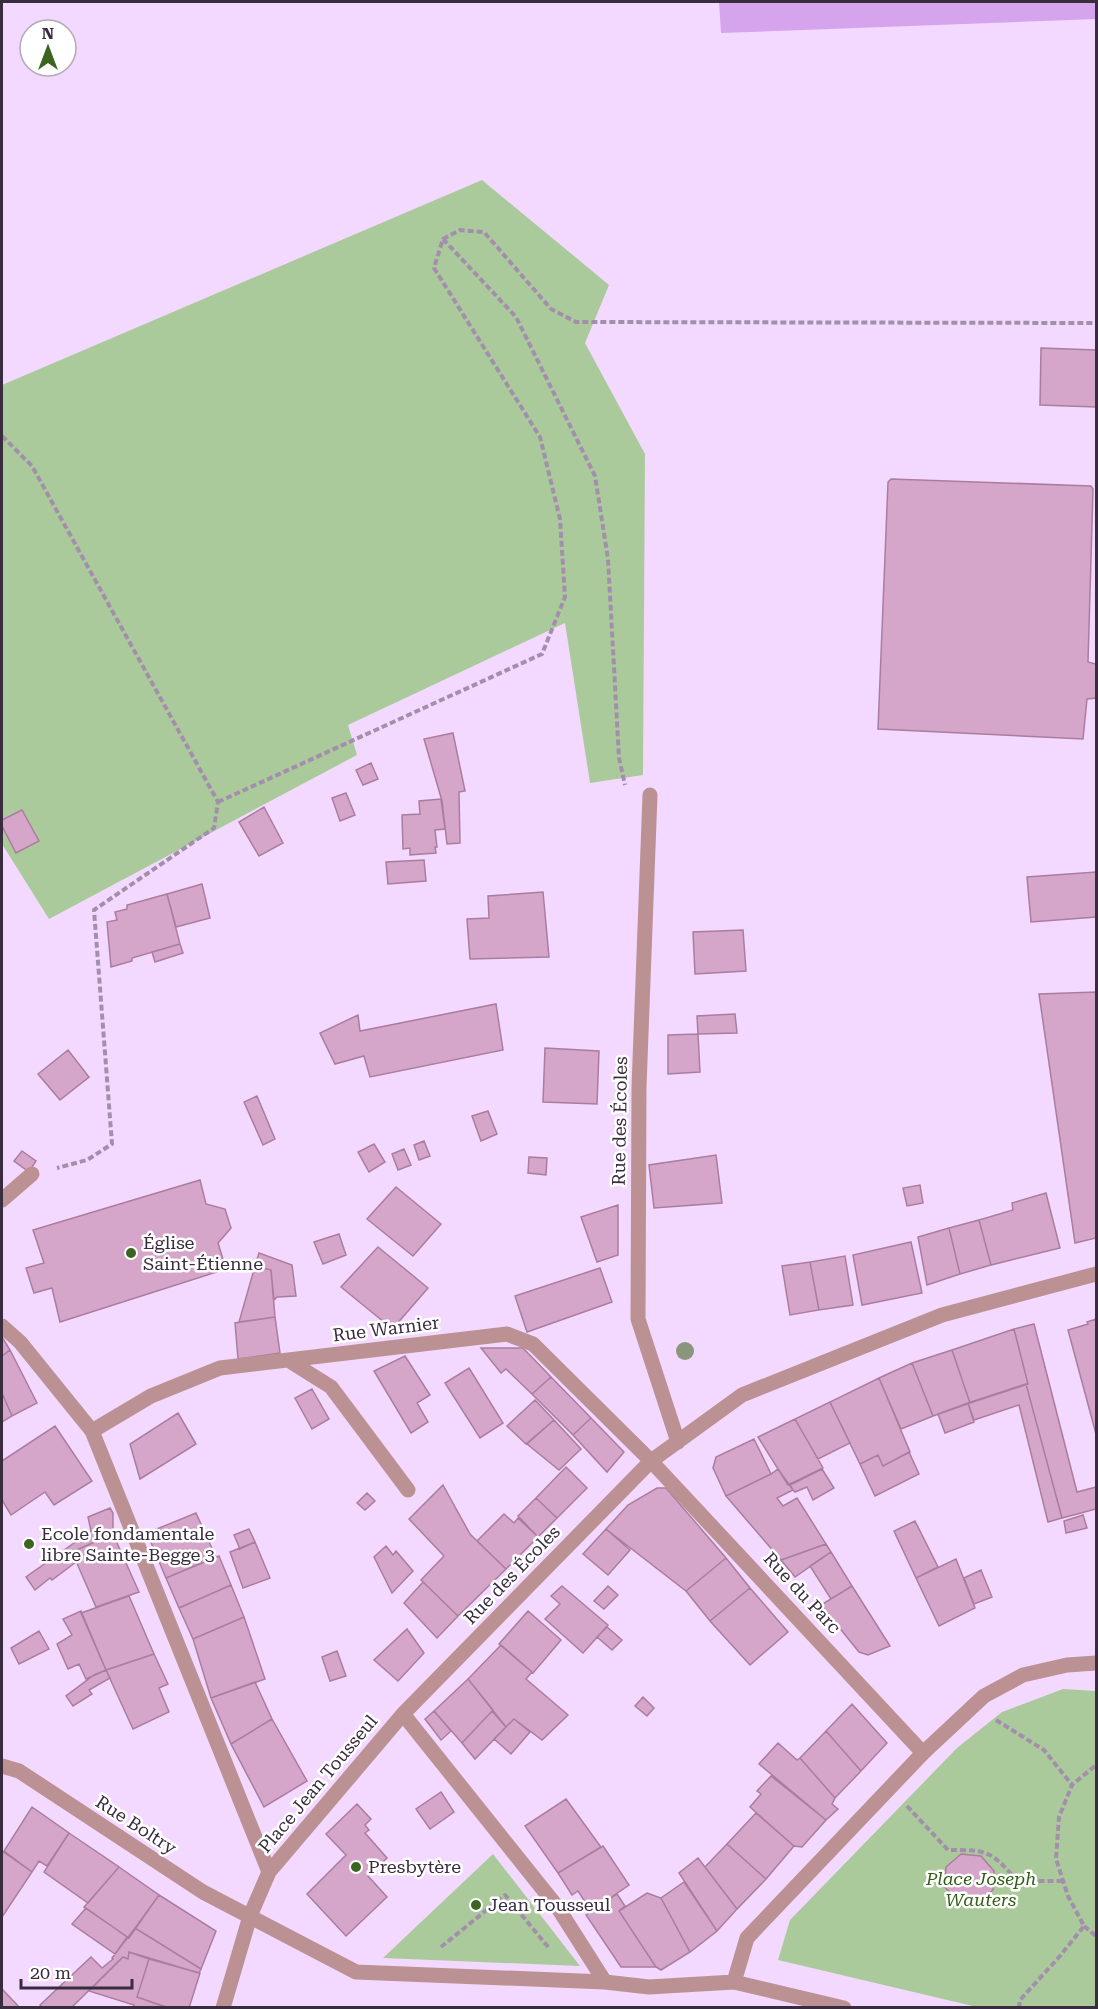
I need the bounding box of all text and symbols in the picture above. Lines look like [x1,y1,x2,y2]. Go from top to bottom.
north arrow [18,18,78,78]
text: N [42,24,54,43]
street label: Rue des Écoles [608,1056,631,1186]
place label: Église Saint-Étienne [143,1232,263,1274]
marker: Église Saint-Étienne [124,1246,138,1260]
street label: Rue Warnier [331,1312,440,1345]
street label: Rue des Écoles [459,1521,564,1628]
place label: Ecole fondamentale libre Sainte-Begge 3 [41,1523,215,1565]
marker: Ecole fondamentale libre Sainte-Begge 3 [22,1537,36,1551]
street label: Rue du Parc [759,1548,845,1638]
street label: Place Jean Tousseul [254,1710,382,1857]
street label: Rue Boltry [92,1791,181,1859]
place label: Presbytère [368,1856,461,1877]
marker: Presbytère [349,1860,363,1874]
park label: Place Joseph Wauters [925,1868,1036,1910]
place label: Jean Tousseul [488,1894,611,1915]
marker: Jean Tousseul [469,1898,483,1912]
scale bar [21,1952,132,1990]
text: 20 m [30,1962,71,1983]

